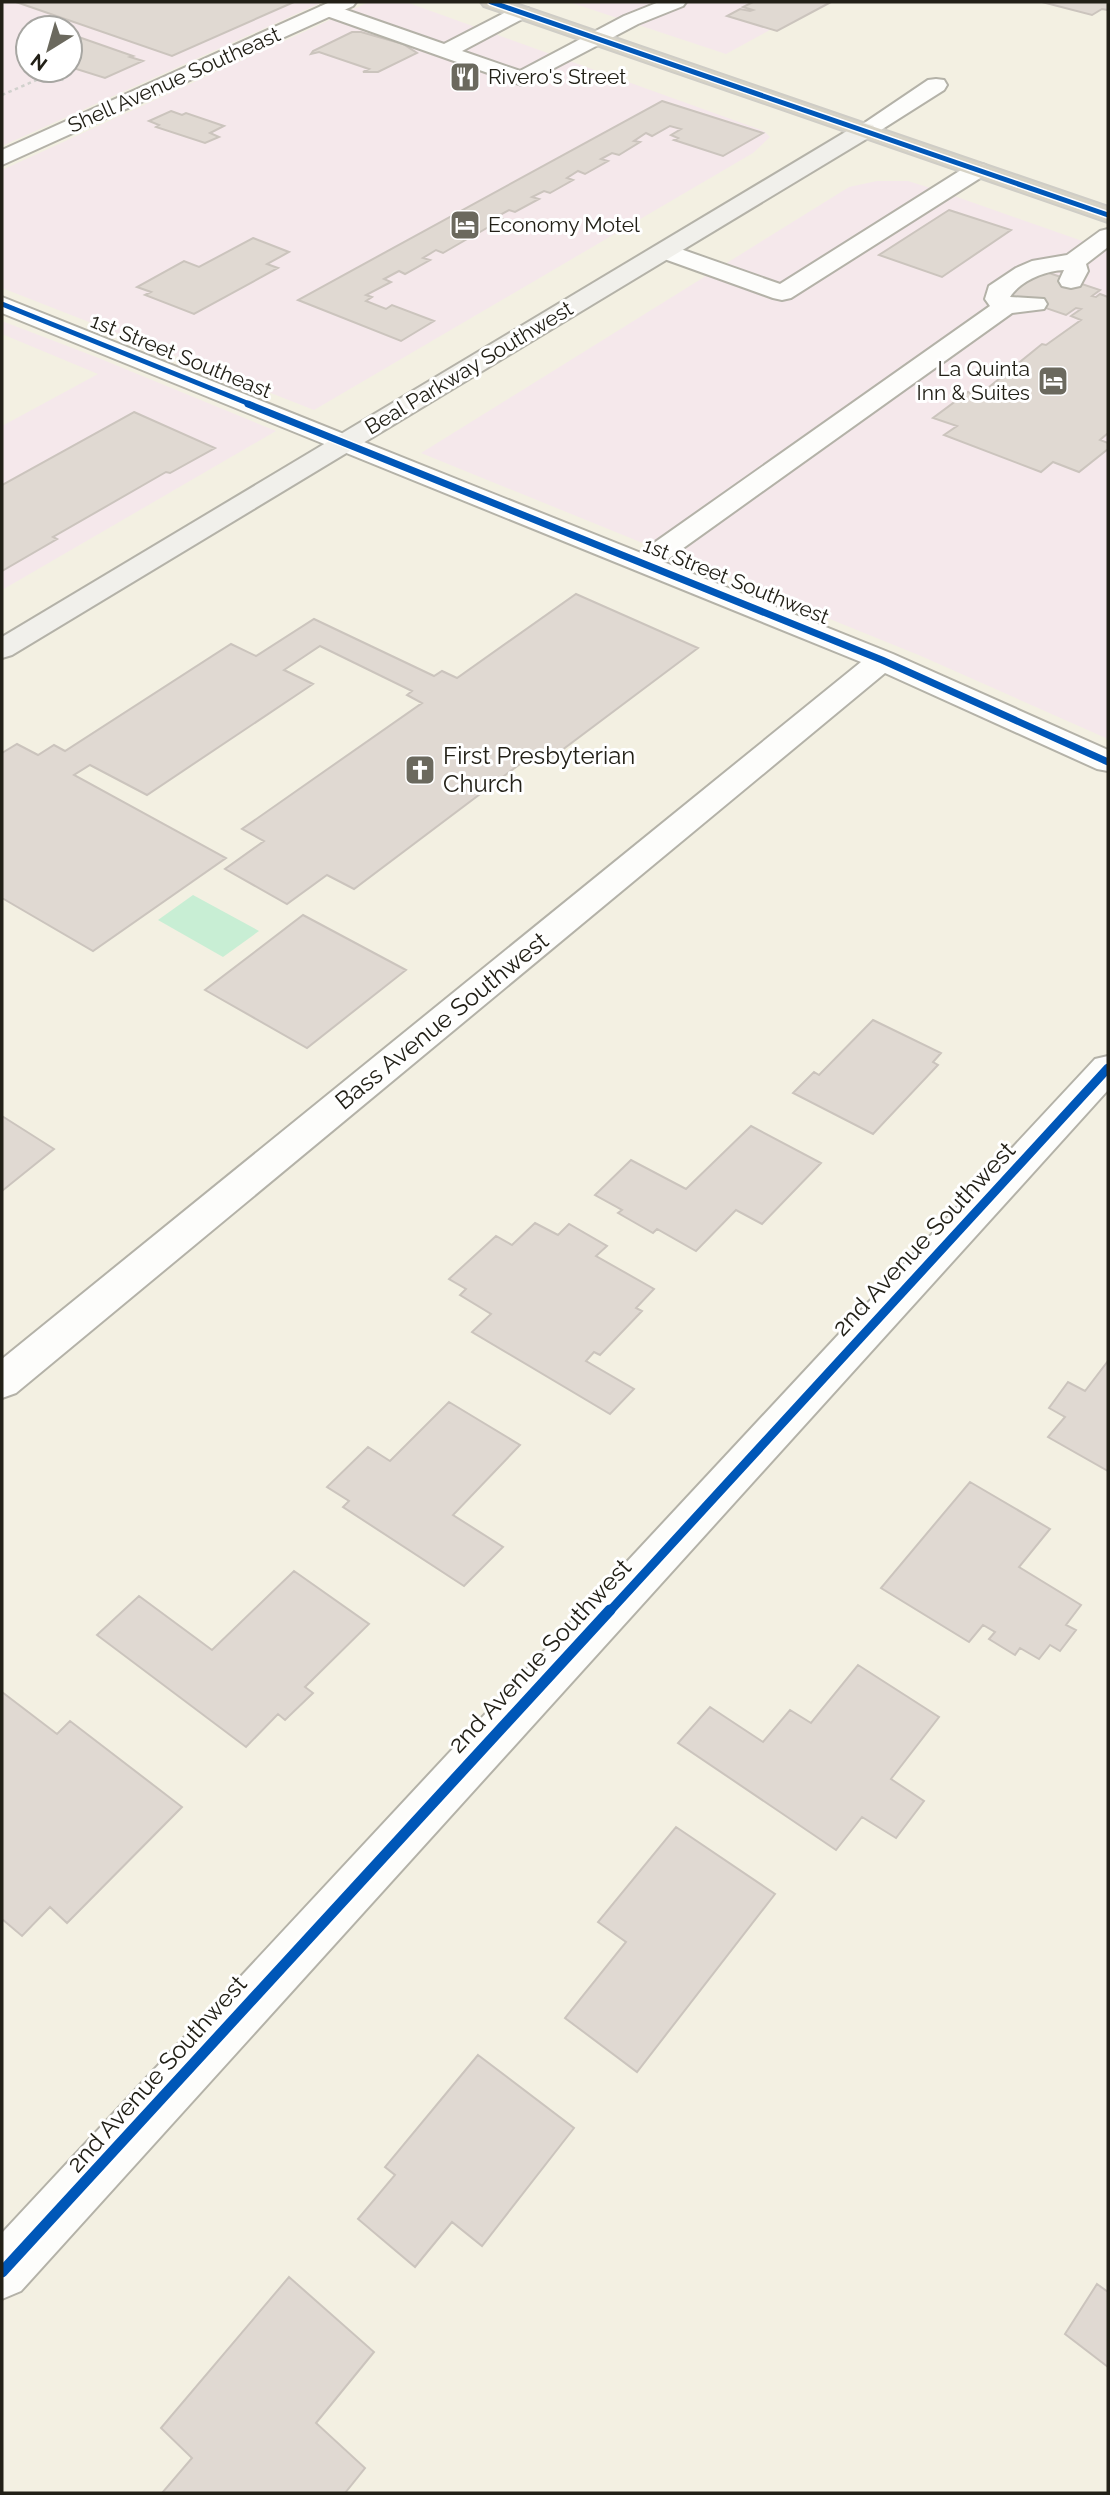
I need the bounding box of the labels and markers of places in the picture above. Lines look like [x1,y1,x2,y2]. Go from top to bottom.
restaurant icon: Rivero's Street [448,60,482,94]
place label: Rivero's Street [488,64,626,89]
hotel icon: Economy Motel [448,208,482,242]
place label: Economy Motel [488,212,640,237]
place label: La Quinta Inn & Suites [916,356,1030,405]
hotel icon: La Quinta Inn & Suites [1036,364,1070,398]
place label: First Presbyterian Church [443,741,635,798]
church icon: First Presbyterian Church [403,753,437,787]

